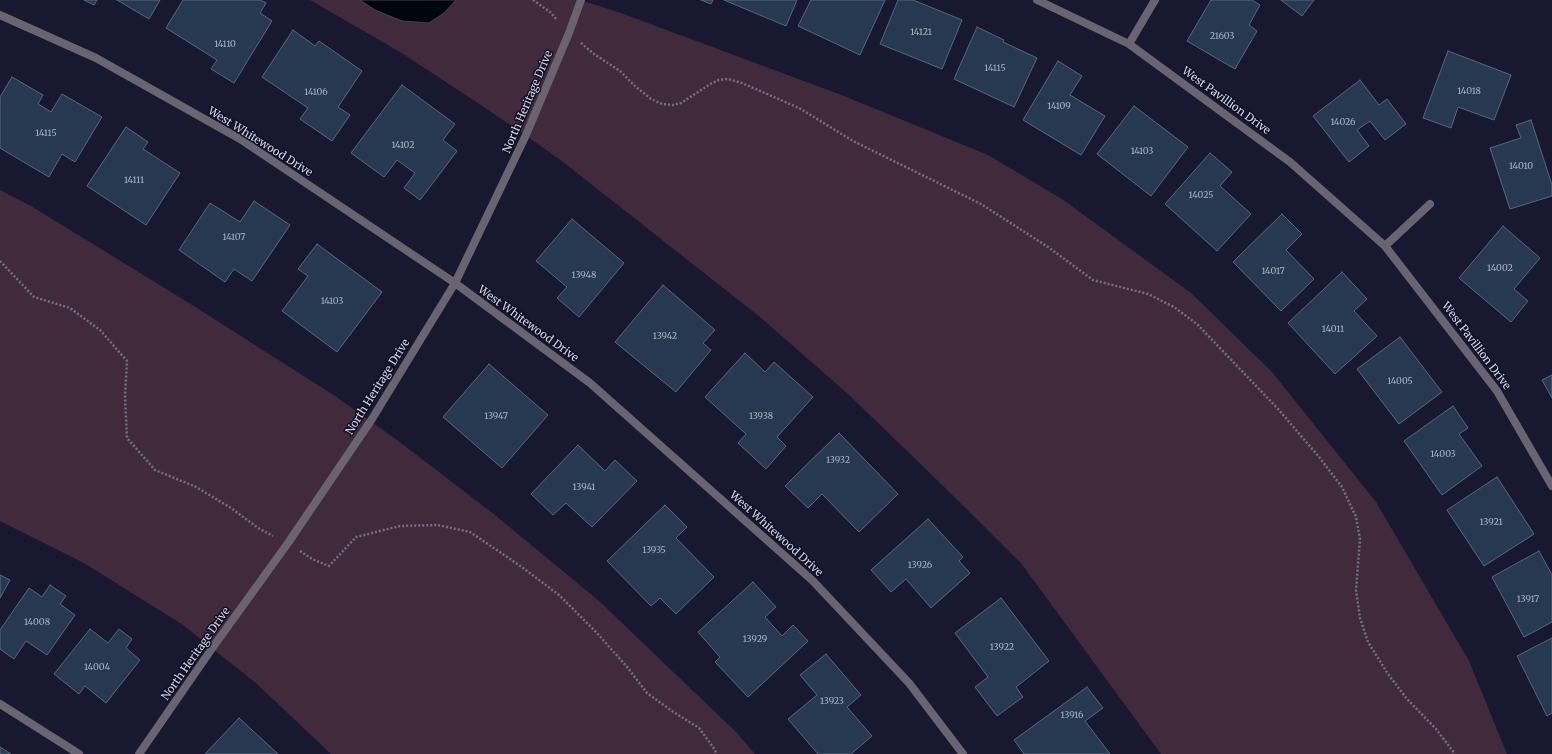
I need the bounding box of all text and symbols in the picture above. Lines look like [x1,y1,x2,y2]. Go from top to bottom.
house number: 14121 [910,27,932,37]
house number: 21603 [1210,31,1234,41]
house number: 14110 [214,39,236,49]
street label: North Heritage Drive [500,49,556,155]
house number: 14115 [984,63,1006,73]
street label: West Pavillion Drive [1179,64,1273,138]
house number: 14018 [1457,86,1481,96]
house number: 14106 [304,87,328,97]
house number: 14109 [1047,101,1071,111]
street label: West Whitewood Drive [205,104,315,180]
house number: 14026 [1330,117,1356,127]
house number: 14115 [35,128,57,138]
house number: 14102 [391,140,415,150]
house number: 14103 [1131,146,1153,156]
house number: 14010 [1509,161,1533,171]
house number: 14111 [124,175,144,185]
house number: 14025 [1189,190,1213,200]
house number: 14107 [223,232,245,242]
house number: 14002 [1487,263,1513,273]
house number: 14017 [1261,266,1285,276]
house number: 13948 [572,270,596,280]
street label: West Whitewood Drive [475,283,581,365]
house number: 14103 [321,296,343,306]
street label: West Pavillion Drive [1439,300,1513,392]
house number: 14011 [1322,324,1344,334]
house number: 13942 [653,331,677,341]
street label: North Heritage Drive [343,337,413,437]
house number: 14005 [1387,376,1413,386]
house number: 13947 [484,411,508,421]
house number: 13938 [749,411,773,421]
house number: 14003 [1430,449,1456,459]
house number: 13932 [826,455,850,465]
house number: 13941 [573,482,595,492]
street label: West Whitewood Drive [727,489,825,579]
house number: 13921 [1480,517,1502,527]
house number: 13935 [642,545,666,555]
house number: 13926 [908,560,932,570]
house number: 13917 [1517,594,1539,604]
street label: North Heritage Drive [159,605,233,703]
house number: 14008 [24,617,50,627]
house number: 13929 [743,634,767,644]
house number: 13922 [990,642,1014,652]
house number: 14004 [84,662,110,672]
house number: 13923 [820,696,844,706]
house number: 13916 [1061,710,1083,720]

